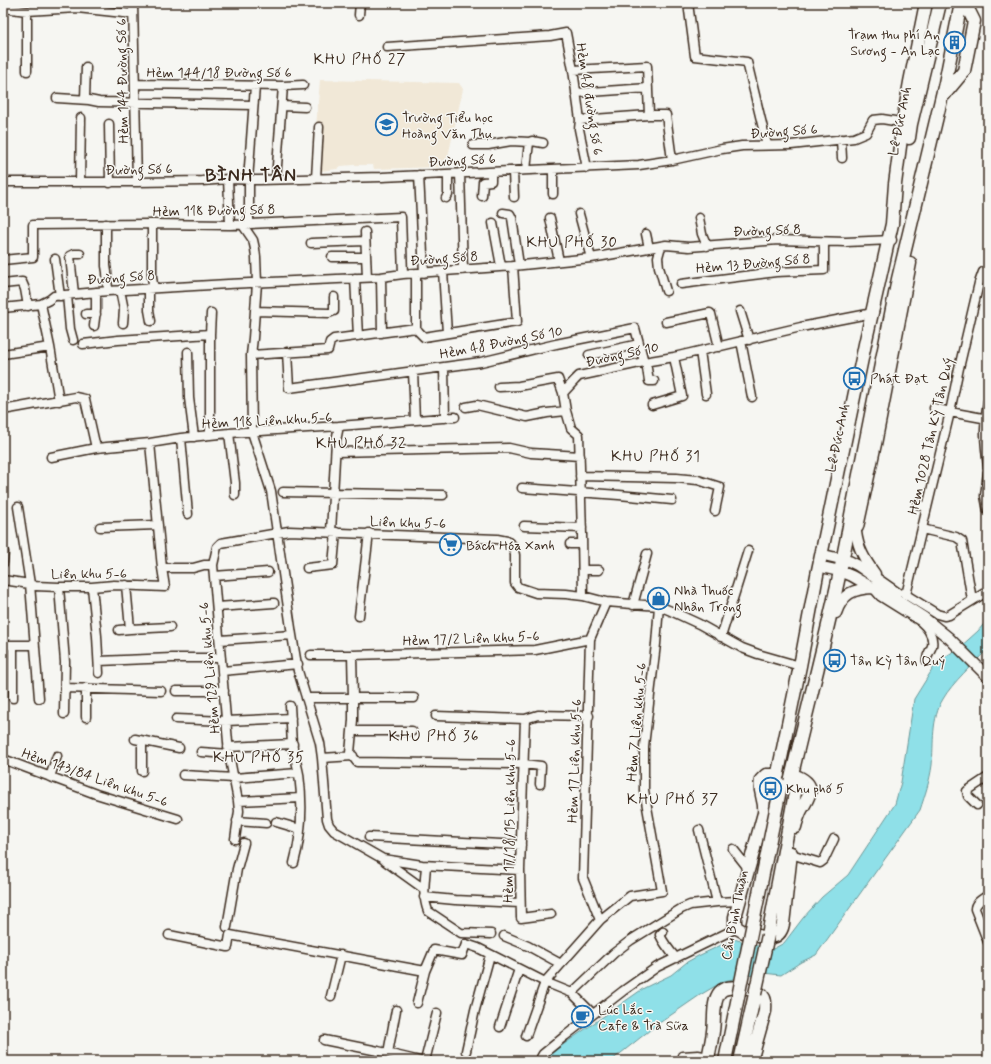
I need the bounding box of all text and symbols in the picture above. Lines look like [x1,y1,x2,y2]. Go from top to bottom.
street label: Hẻm 144 Đường Số 6 [113,18,135,144]
place label: Trạm thu phí An Sương - An Lạc [848,26,940,62]
building icon: Trạm thu phí An Sương - An Lạc [942,29,968,55]
street label: Hẻm 48 đường số 6 [569,42,607,157]
district label: KHU PHỐ 27 [314,50,406,70]
street label: Hẻm 144/18 Đường Số 6 [146,64,292,84]
street label: Lê Đức Anh [884,85,916,157]
place label: Trường Tiểu học Hoàng Văn Thụ [402,109,493,145]
school or university icon: Trường Tiểu học Hoàng Văn Thụ [373,112,399,138]
street label: Đường Số 6 [750,121,818,145]
street label: Đường Số 6 [428,150,496,174]
street label: Đường Số 6 [105,160,173,182]
district label: BÌNH TÂN [205,164,297,188]
street label: Hẻm 118 Đường Số 8 [153,201,276,223]
street label: Đường Số 8 [733,221,801,243]
district label: KHU PHỐ 30 [526,233,618,253]
street label: Đường Số 8 [409,248,479,272]
street label: Hẻm 13 Đường Số 8 [695,250,811,280]
street label: Đường Số 8 [86,267,156,291]
street label: Hẻm 48 Đường Số 10 [438,322,565,366]
street label: Đường Số 10 [584,338,661,373]
street label: Hẻm 1028 Tân Kỳ Tân Quý [904,356,958,516]
bus stop icon: Phát Đạt [841,365,867,391]
place label: Phát Đạt [870,370,929,388]
street label: Lê Đức Anh [822,402,854,474]
street label: Hẻm 118 Liên khu 5-6 [201,409,333,433]
district label: KHU PHỐ 32 [316,434,406,454]
district label: KHU PHỐ 31 [611,447,701,467]
street label: Liên khu 5-6 [370,513,446,533]
supermarket icon: Bách Hóa Xanh [438,532,464,558]
place label: Bách Hóa Xanh [466,537,555,555]
street label: Liên khu 5-6 [51,565,127,583]
place label: Nhà Thuốc Nhân Trọng [674,582,742,618]
shop icon: Nhà Thuốc Nhân Trọng [646,585,672,611]
street label: Hẻm 129 Liên khu 5-6 [195,601,225,734]
street label: Hẻm 17/2 Liên khu 5-6 [402,628,540,650]
bus stop icon: Tân Kỳ Tân Quý [821,647,847,673]
place label: Tân Kỳ Tân Quý [850,652,945,670]
street label: Hẻm 7 Liên khu 5-6 [623,662,651,782]
street label: Hẻm 17 Liên khu 5-6 [564,699,586,823]
district label: KHU PHỐ 36 [389,727,479,747]
street label: Hẻm 17/18/15 Liên khu 5-6 [500,739,520,903]
street label: Hẻm 143/84 Liên khu 5-6 [19,744,170,811]
district label: KHU PHỐ 35 [213,748,305,768]
bus stop icon: Khu phố 5 [758,775,784,801]
place label: Khu phố 5 [786,780,844,798]
district label: KHU PHỐ 37 [627,790,719,810]
street label: Cầu Bình Thuận [717,869,753,962]
place label: Lúc Lắc - Cafe & Trà Sữa [598,1001,689,1035]
cafe icon: Lúc Lắc - Cafe & Trà Sữa [569,1004,595,1030]

